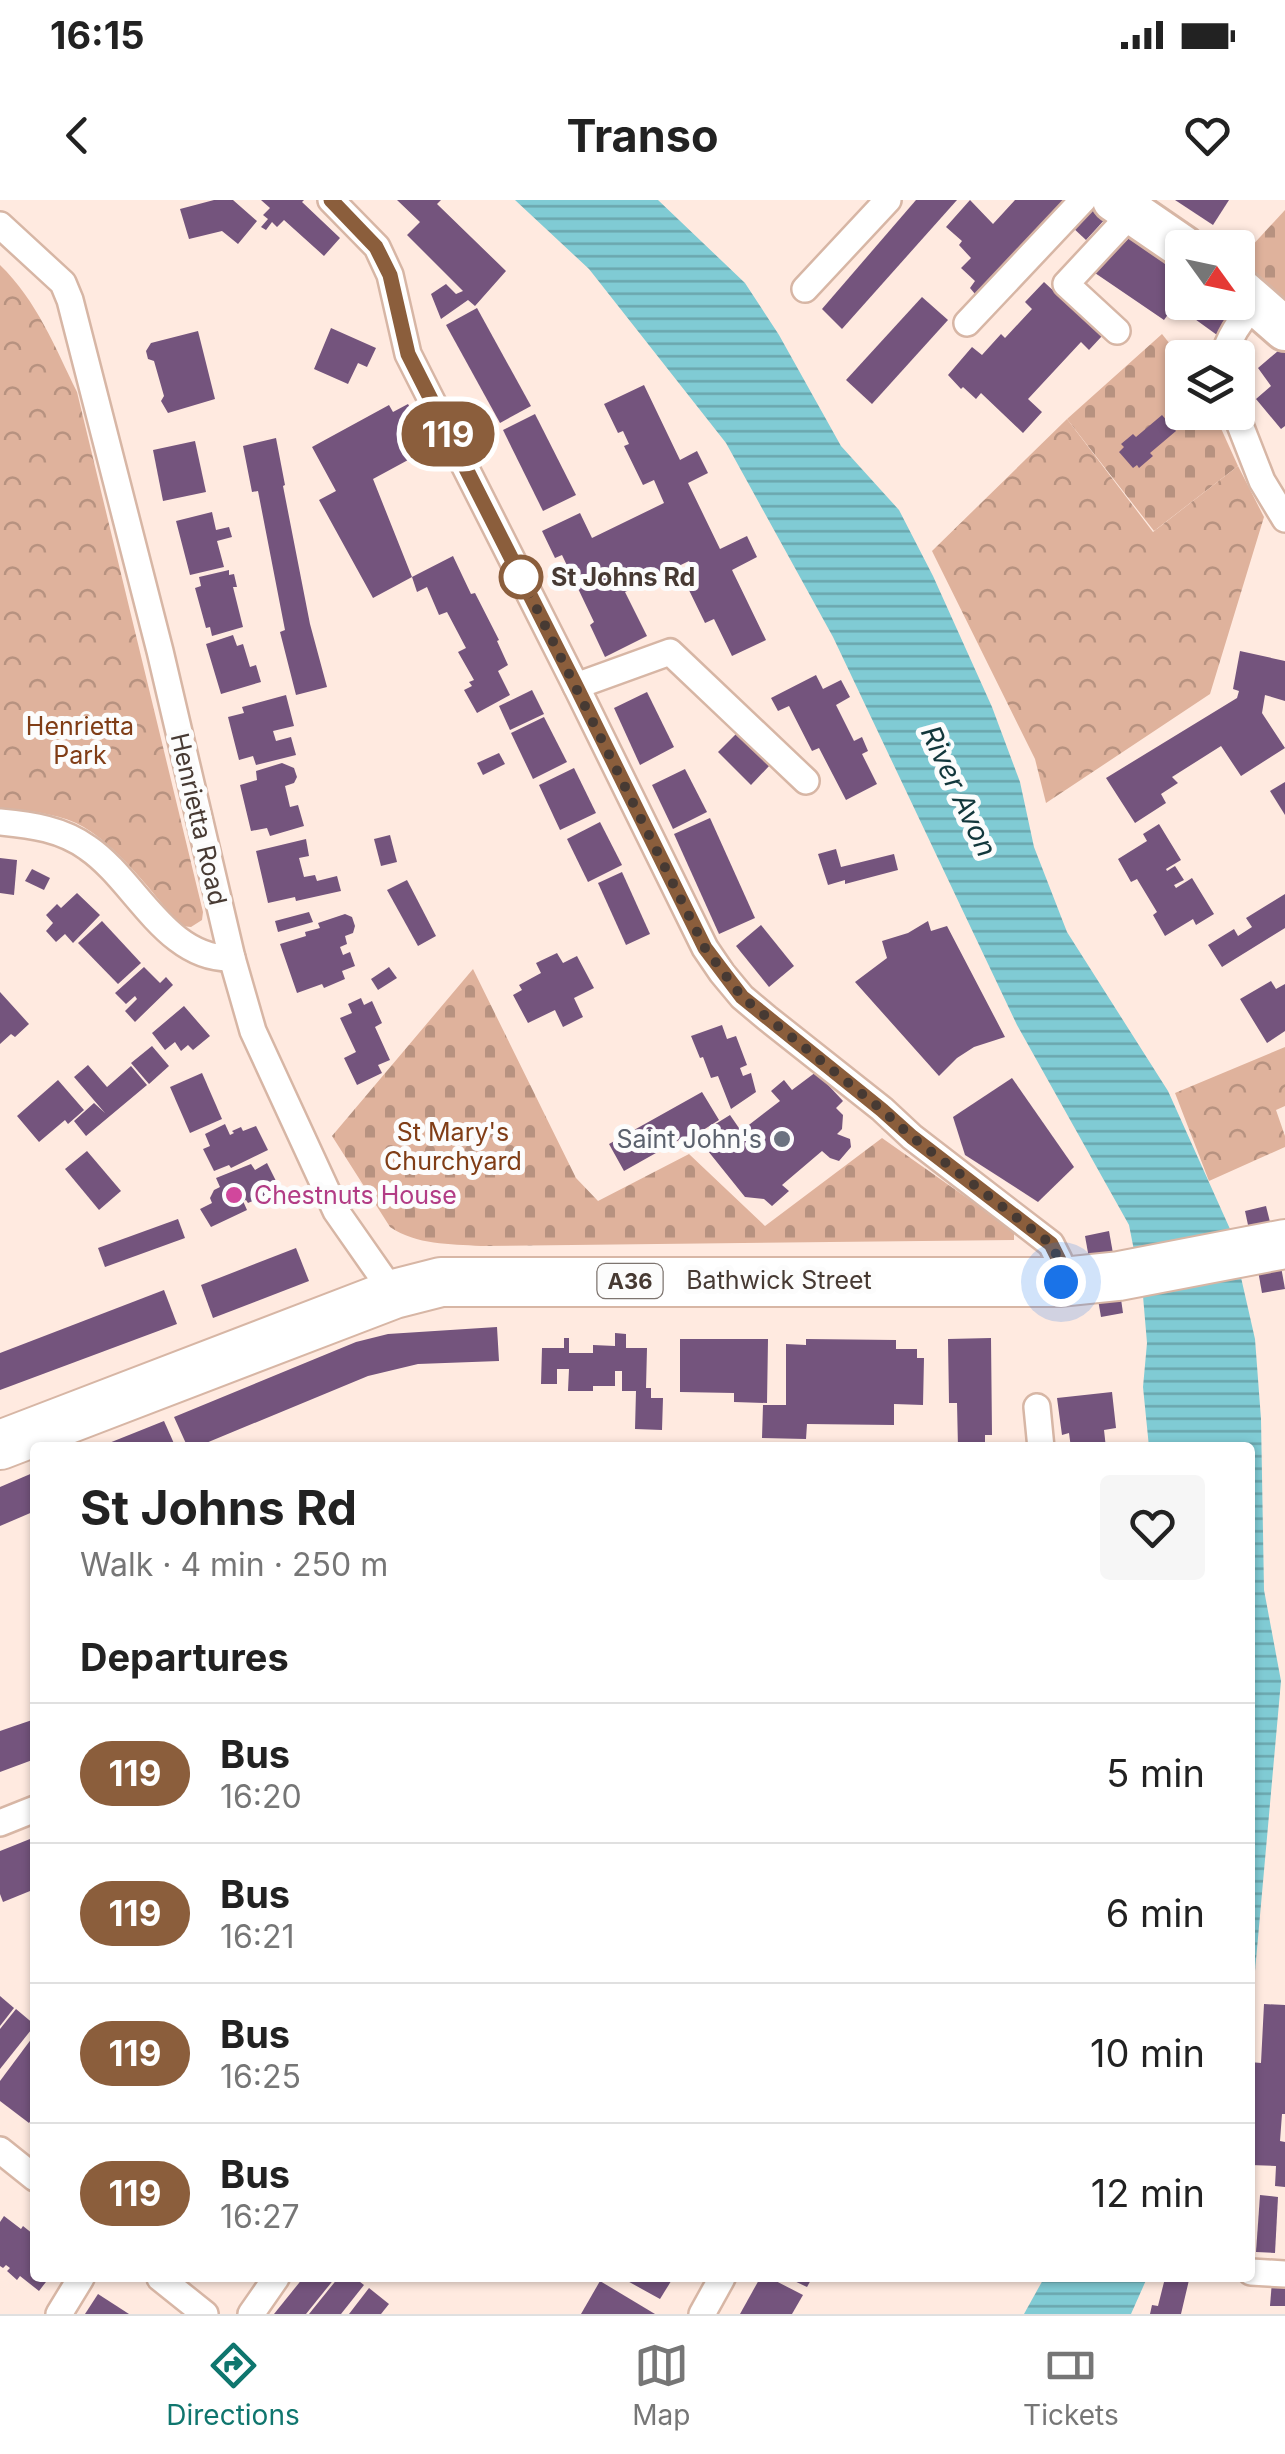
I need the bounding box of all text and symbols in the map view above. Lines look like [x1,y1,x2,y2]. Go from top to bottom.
text: 16:15 [50,12,144,58]
icon: back [50,108,105,163]
text: Transo [566,108,719,163]
icon: heart [1180,108,1235,163]
north arrow [1165,230,1255,320]
map controls [1165,230,1255,430]
button: layers [1165,340,1255,430]
line badge: 119 [390,402,506,466]
text: 119 [422,413,474,455]
marker: St Johns Rd [500,556,542,598]
place label: St Johns Rd [551,562,695,592]
park label: Henrietta Park [26,711,134,770]
water label: River Avon [914,720,1004,862]
street label: Henrietta Road [165,730,233,908]
park label: St Mary's Churchyard [384,1117,522,1176]
place label: Saint John's [616,1124,762,1154]
marker: Saint John's [771,1128,793,1150]
place label: Chestnuts House [254,1180,457,1210]
marker: Chestnuts House [223,1184,245,1206]
your location [1036,1257,1086,1307]
road number: A36 [598,1264,662,1298]
street label: Bathwick Street [686,1265,872,1295]
button: heart [1100,1475,1205,1580]
text: St Johns Rd [80,1478,357,1537]
text: Walk · 4 min · 250 m [80,1545,388,1584]
text: Departures [80,1634,289,1680]
text: Bus [220,1731,290,1777]
text: 5 min [1106,1750,1205,1796]
text: 119 [109,1752,161,1794]
text: 16:20 [220,1777,302,1816]
text: Bus [220,1871,290,1917]
text: 6 min [1106,1890,1205,1936]
text: 119 [109,1892,161,1934]
text: 16:21 [220,1917,295,1956]
text: Bus [220,2011,290,2057]
text: 10 min [1090,2030,1205,2076]
text: 119 [109,2032,161,2074]
text: 16:25 [220,2057,301,2096]
text: Bus [220,2151,290,2197]
text: 12 min [1091,2170,1205,2216]
text: 119 [109,2172,161,2214]
text: 16:27 [220,2197,300,2236]
tab: Directions [166,2338,300,2432]
tab: Map [632,2338,691,2432]
tab: Tickets [1023,2338,1119,2432]

